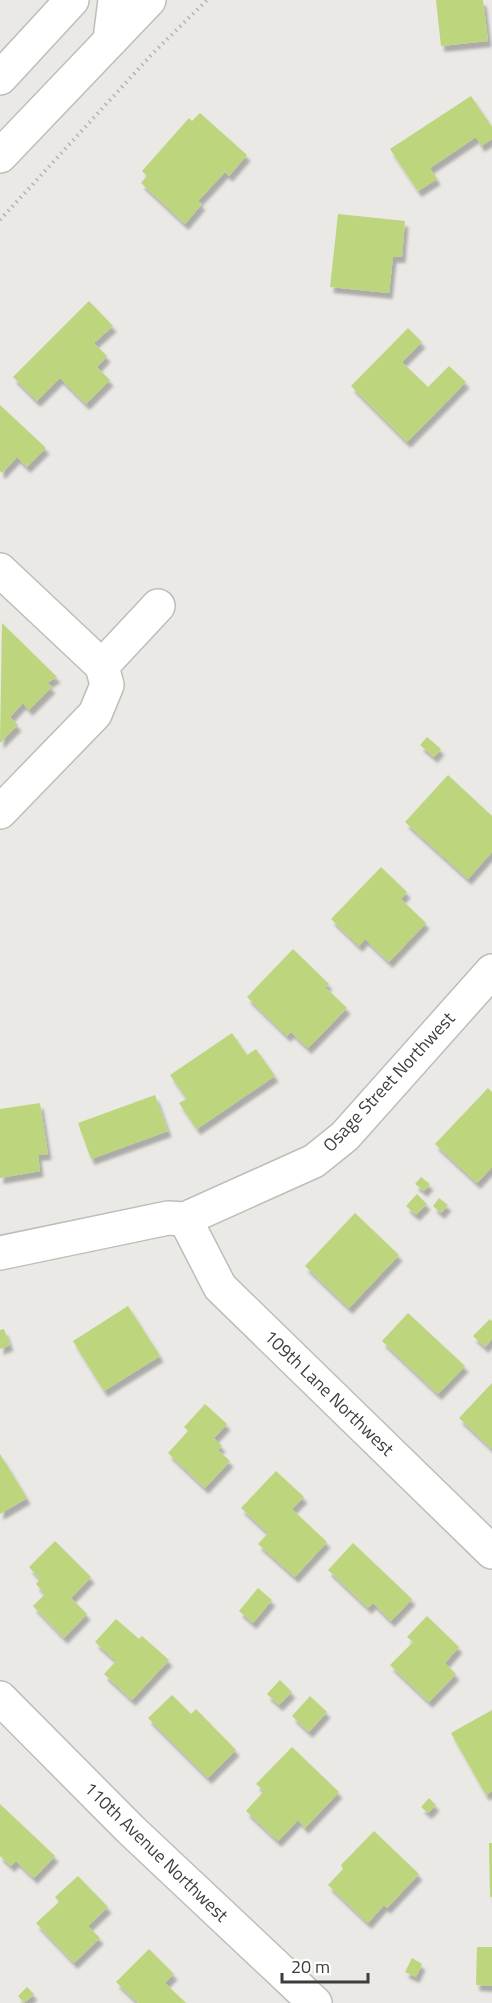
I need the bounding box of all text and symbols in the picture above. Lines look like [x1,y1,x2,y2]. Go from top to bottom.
street label: Osage Street Northwest [316,1005,461,1158]
street label: 109th Lane Northwest [258,1323,401,1462]
street label: 110th Avenue Northwest [78,1775,235,1928]
scale bar [282,1946,368,1984]
text: 20 m [291,1953,330,1980]

